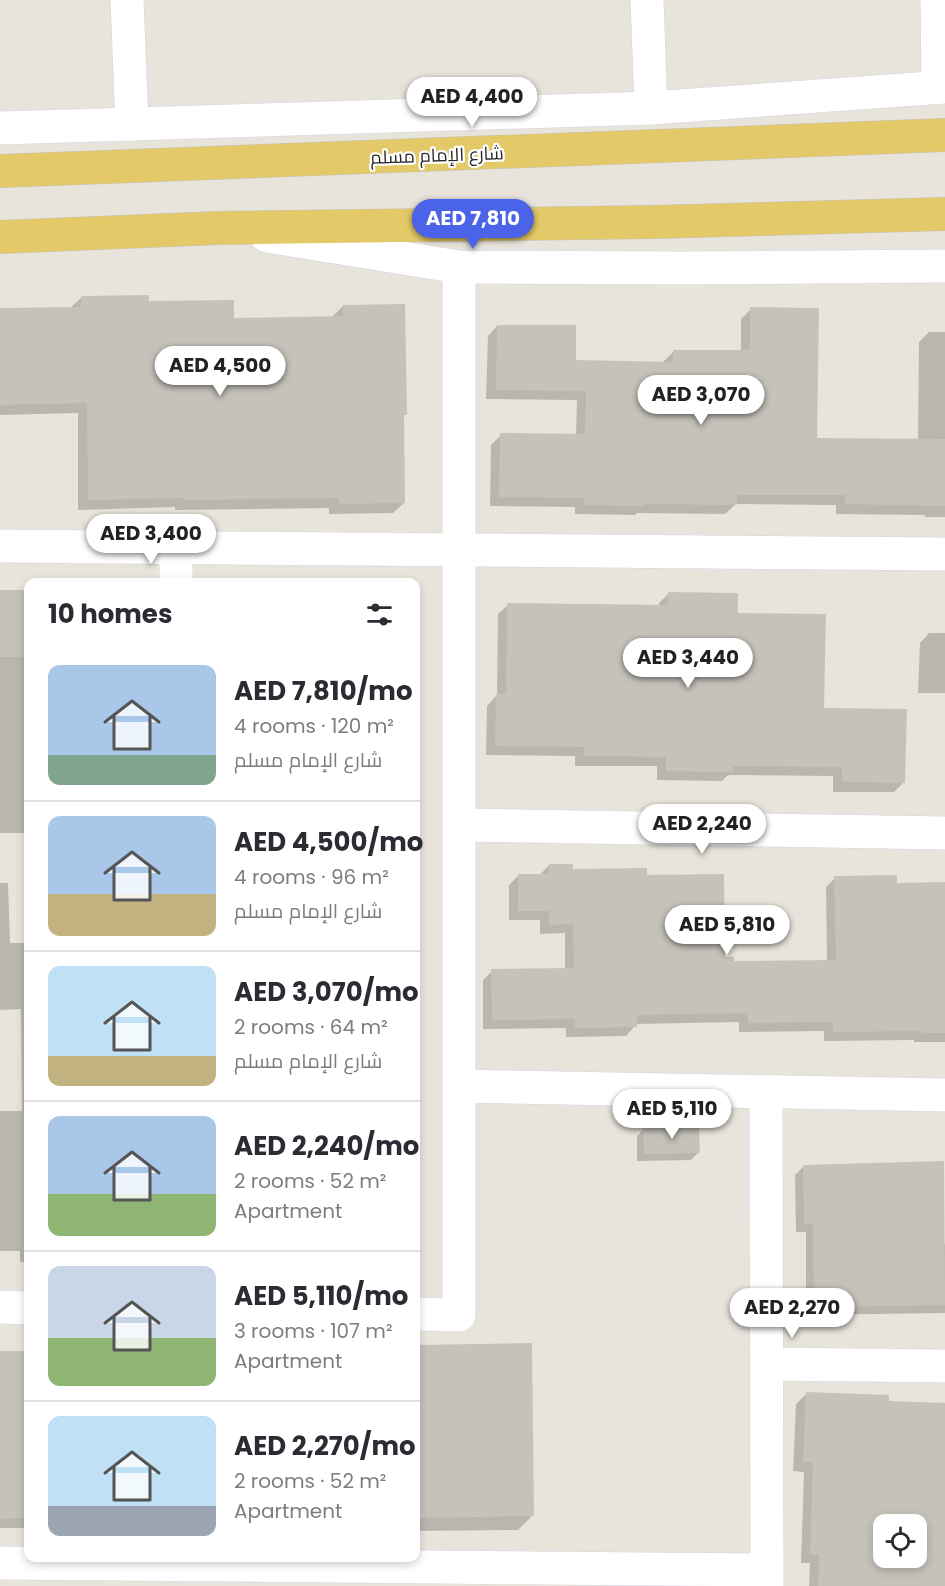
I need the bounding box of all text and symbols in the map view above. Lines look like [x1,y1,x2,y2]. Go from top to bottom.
pin: AED 4,400 [403,77,541,128]
text: AED 4,400 [420,82,524,110]
street label: شارع الإمام مسلم [370,140,504,170]
pin: AED 7,810 [404,199,542,250]
text: AED 7,810 [426,204,520,232]
pin: AED 4,500 [151,346,289,397]
text: AED 4,500 [169,351,271,379]
pin: AED 3,070 [632,375,770,426]
text: AED 3,070 [652,380,750,408]
pin: AED 3,400 [82,514,220,565]
text: AED 3,400 [100,519,202,547]
text: 10 homes [48,596,172,632]
icon: filters [363,598,396,631]
pin: AED 3,440 [619,638,757,689]
text: AED 3,440 [637,643,739,671]
text: AED 7,810/mo [234,673,412,709]
icon: home [96,689,168,761]
text: 4 rooms · 120 m² [234,712,394,740]
text: شارع الإمام مسلم [234,746,382,774]
pin: AED 2,240 [633,804,771,855]
text: AED 2,240 [652,809,752,837]
text: AED 4,500/mo [234,824,423,860]
icon: home [96,840,168,912]
text: 4 rooms · 96 m² [234,863,389,891]
text: شارع الإمام مسلم [234,897,382,925]
pin: AED 5,810 [658,905,796,956]
text: AED 5,810 [679,910,775,938]
text: AED 3,070/mo [234,974,419,1010]
icon: home [96,990,168,1062]
text: 2 rooms · 64 m² [234,1013,388,1041]
text: شارع الإمام مسلم [234,1047,382,1075]
pin: AED 5,110 [603,1089,741,1140]
text: AED 5,110 [626,1094,718,1122]
text: AED 2,240/mo [234,1128,419,1164]
icon: home [96,1140,168,1212]
text: 2 rooms · 52 m² [234,1167,386,1195]
text: Apartment [234,1197,342,1225]
text: AED 5,110/mo [234,1278,408,1314]
pin: AED 2,270 [723,1288,861,1339]
icon: home [96,1290,168,1362]
text: AED 2,270 [744,1293,840,1321]
text: 3 rooms · 107 m² [234,1317,393,1345]
text: Apartment [234,1347,342,1375]
text: AED 2,270/mo [234,1428,416,1464]
icon: home [96,1440,168,1512]
text: 2 rooms · 52 m² [234,1467,386,1495]
text: Apartment [234,1497,342,1525]
map controls [873,1514,927,1568]
button: locate [873,1514,927,1568]

